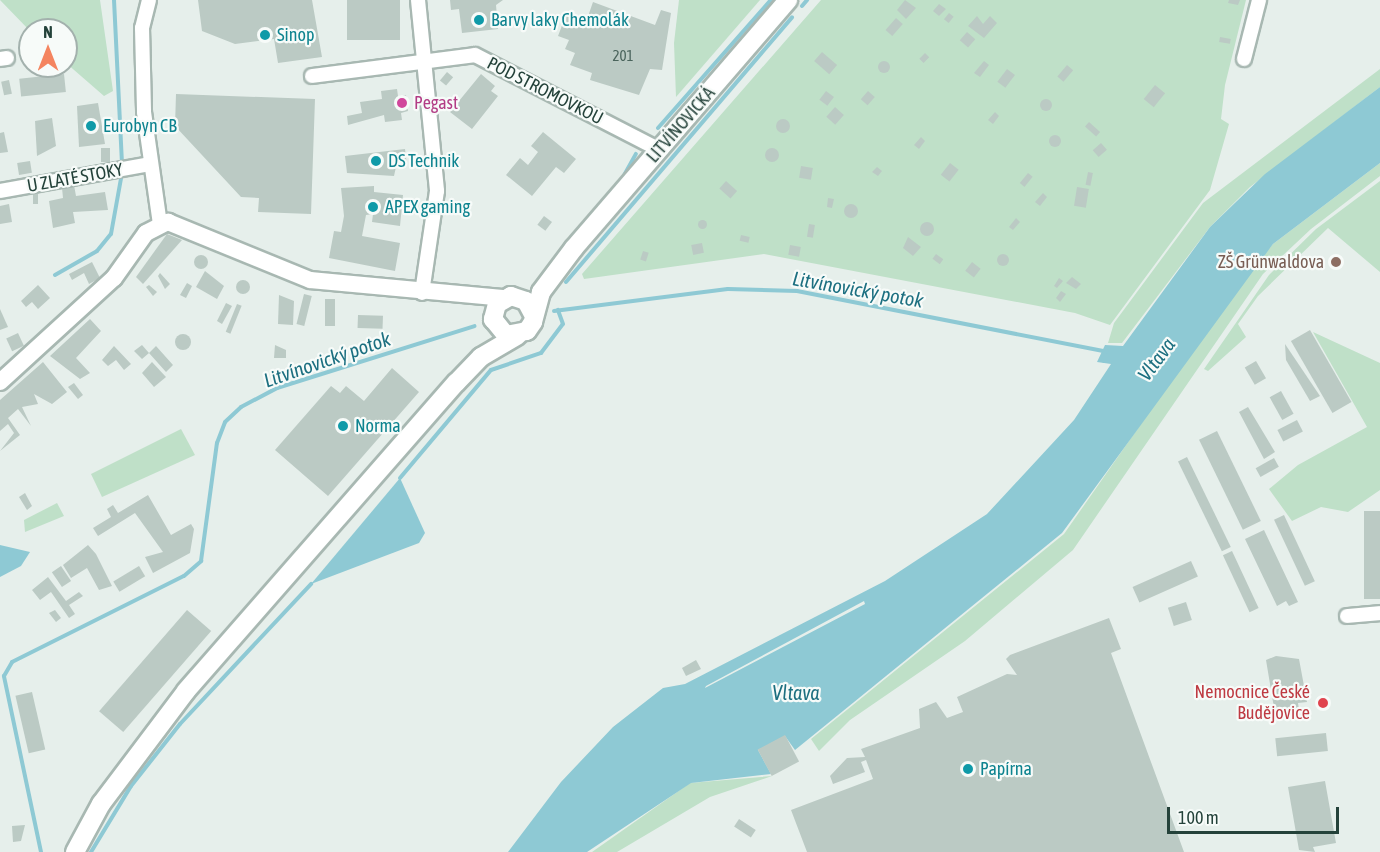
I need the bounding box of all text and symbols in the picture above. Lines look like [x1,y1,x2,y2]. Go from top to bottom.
place label: Barvy laky Chemolák [491,9,629,31]
marker: Barvy laky Chemolák [472,13,486,27]
north arrow [18,18,78,78]
text: N [43,23,53,41]
place label: Sinop [277,24,314,46]
marker: Sinop [258,28,272,42]
house number: 201 [612,47,634,65]
street label: POD STROMOVKOU [483,52,607,130]
street label: LITVÍNOVICKÁ [642,83,720,167]
place label: Pegast [414,92,458,114]
marker: Pegast [395,96,409,110]
place label: Eurobyn CB [103,115,177,137]
marker: Eurobyn CB [84,119,98,133]
place label: DS Technik [388,150,459,172]
marker: DS Technik [369,154,383,168]
street label: U ZLATÉ STOKY [25,159,125,197]
place label: APEX gaming [385,196,470,218]
marker: APEX gaming [366,200,380,214]
place label: ZŠ Grünwaldova [1218,251,1324,273]
marker: ZŠ Grünwaldova [1329,255,1343,269]
water label: Litvínovický potok [791,266,925,312]
water label: Litvínovický potok [260,326,394,392]
water label: Vltava [1132,333,1180,385]
place label: Norma [355,415,401,437]
marker: Norma [336,419,350,433]
water label: Vltava [772,680,820,704]
place label: Nemocnice České Budějovice [1195,682,1310,724]
marker: Nemocnice České Budějovice [1314,694,1332,712]
place label: Papírna [980,758,1032,780]
marker: Papírna [961,762,975,776]
scale bar [1170,795,1342,833]
text: 100 m [1178,807,1219,828]

